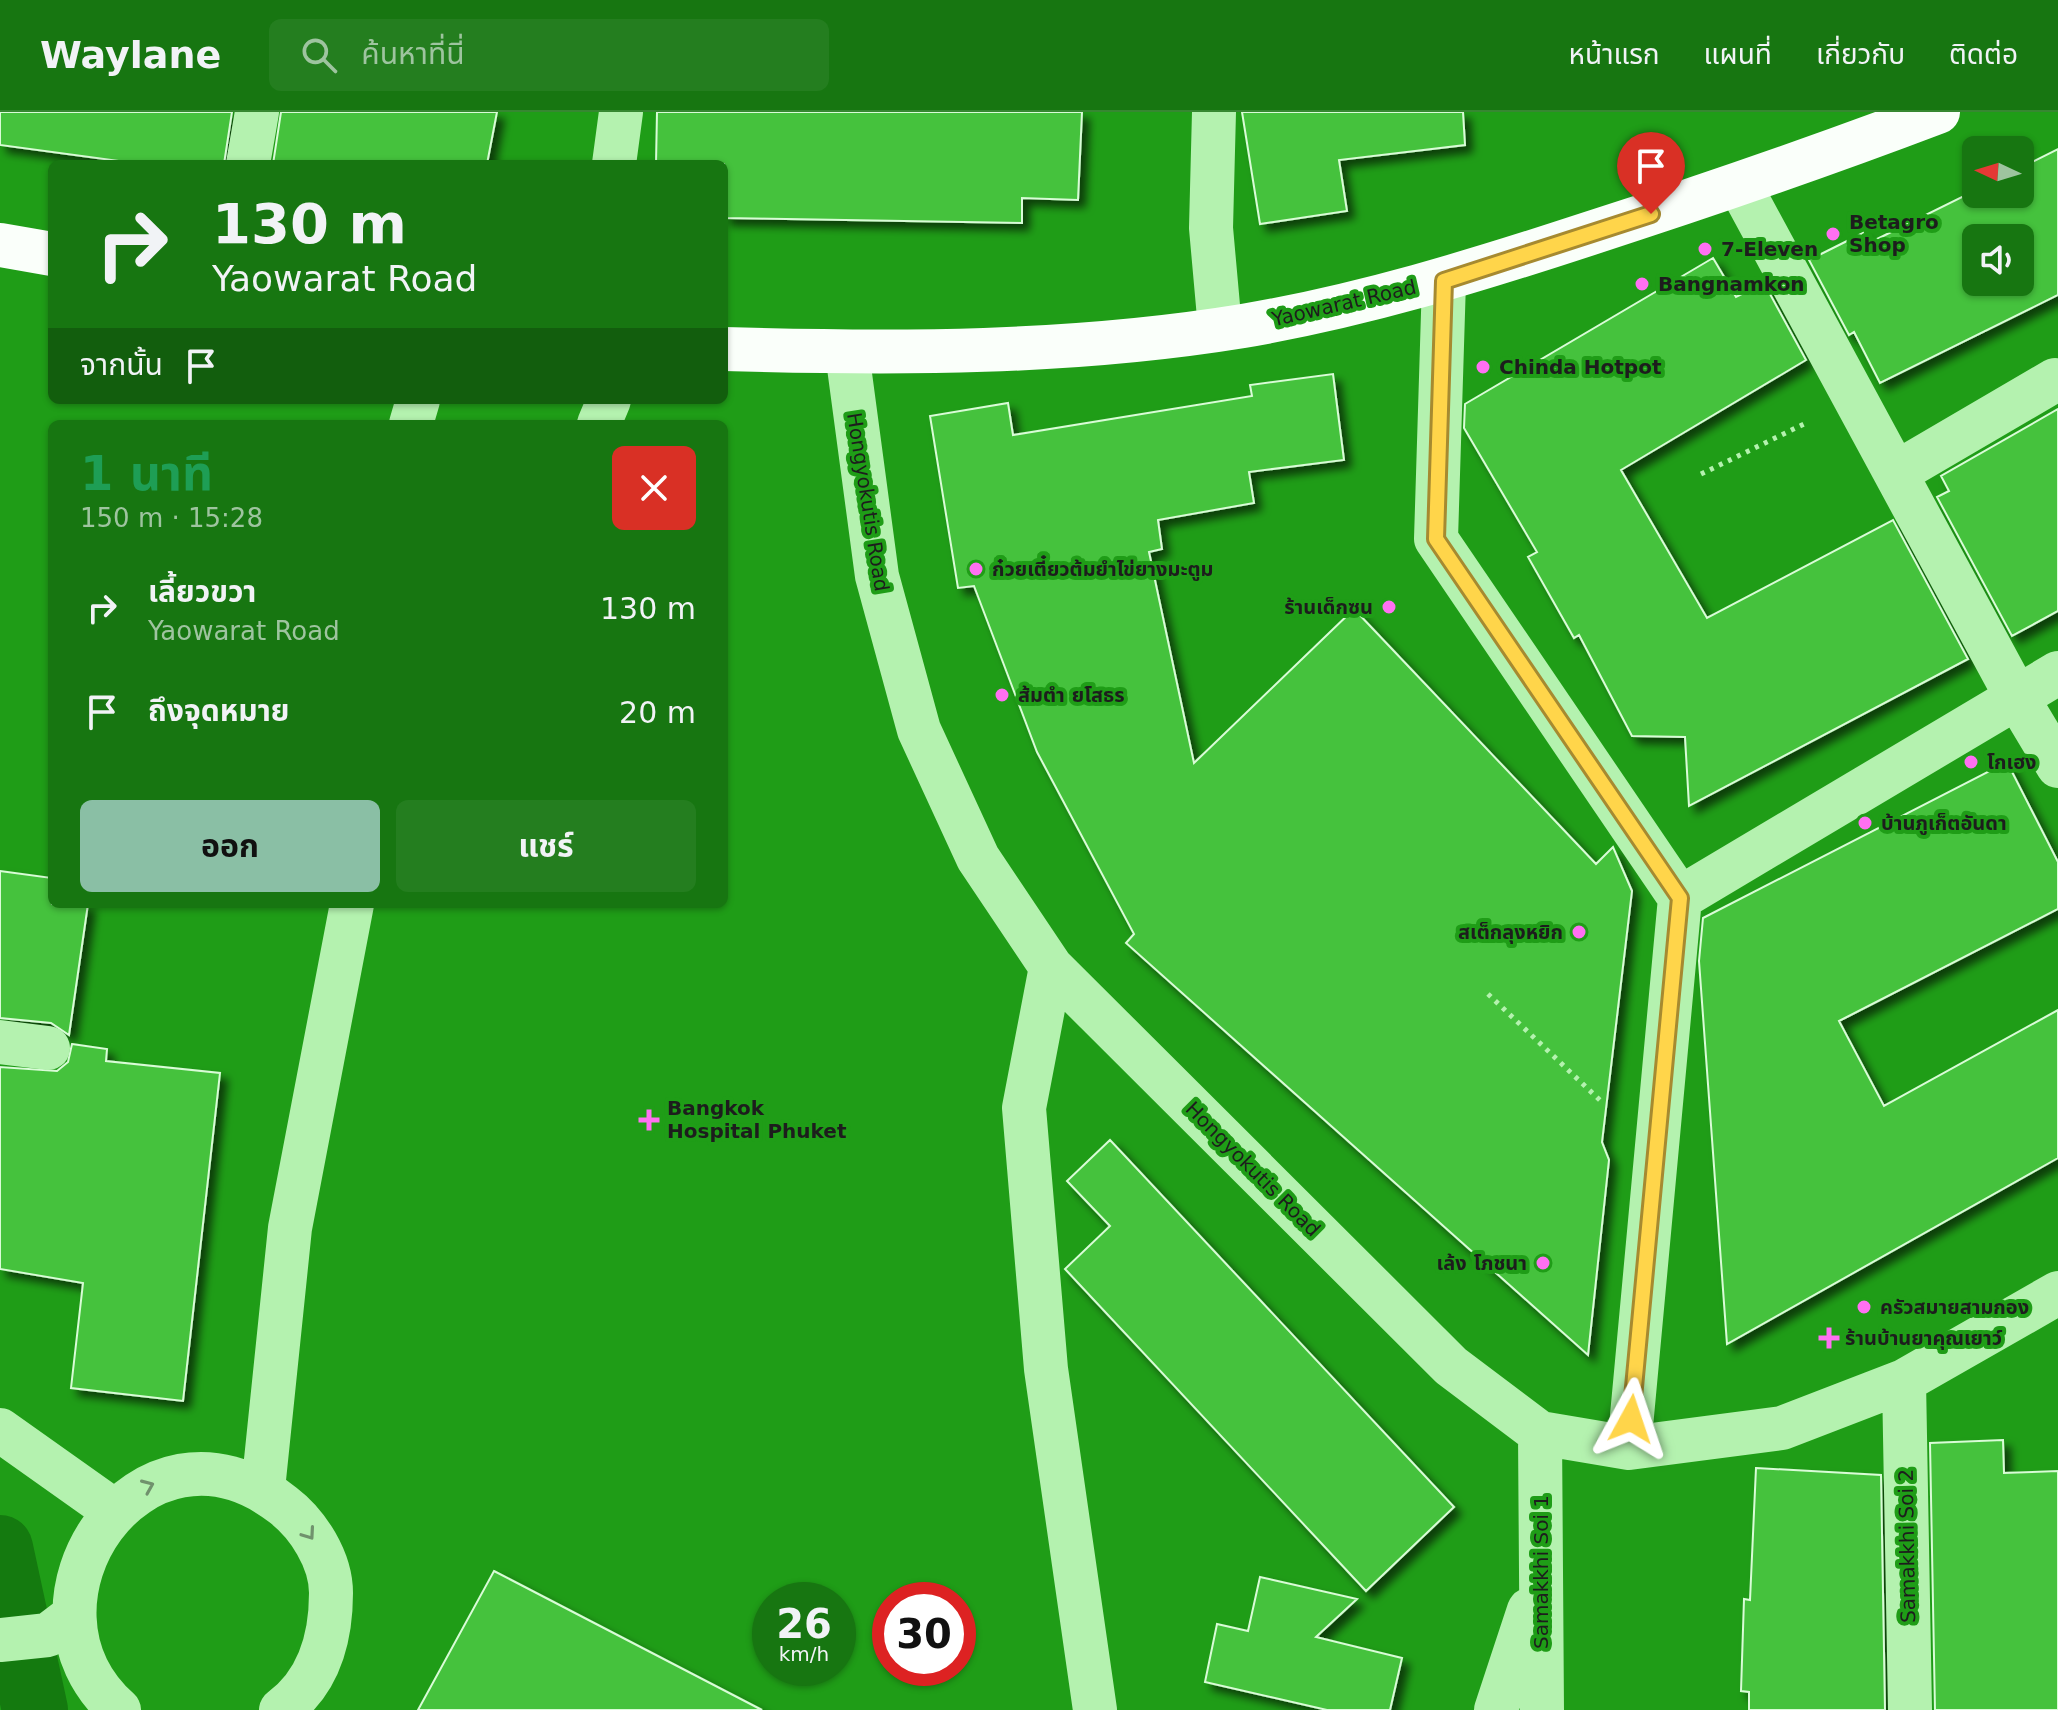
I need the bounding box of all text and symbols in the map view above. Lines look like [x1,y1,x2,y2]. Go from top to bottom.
search box [269,19,829,91]
text: Waylane [40,33,221,77]
icon: search [297,33,341,77]
text: ค้นหาที่นี่ [361,36,465,71]
text: หน้าแรก [1569,38,1660,71]
text: แผนที่ [1704,38,1772,71]
text: เกี่ยวกับ [1816,38,1905,71]
text: ติดต่อ [1949,38,2018,71]
pin [1617,132,1685,214]
north arrow [1962,136,2034,208]
map controls [1962,136,2034,296]
icon: arrive [1629,144,1673,188]
text: 130 m [212,191,407,256]
icon: right [80,192,184,296]
place label: Betagro Shop [1849,210,1939,257]
button: sound [1962,224,2034,296]
marker: Betagro Shop [1824,225,1842,243]
place label: 7-Eleven [1721,237,1818,261]
marker: 7-Eleven [1696,240,1714,258]
text: Yaowarat Road [212,258,477,299]
place label: Bangnamkon [1658,272,1805,296]
street label: Yaowarat Road [1268,275,1419,332]
marker: Bangnamkon [1633,275,1651,293]
icon: arrive [179,344,223,388]
text: จากนั้น [80,347,163,382]
place label: Chinda Hotpot [1499,355,1662,379]
marker: Chinda Hotpot [1474,358,1492,376]
street label: Hongyokutis Road [842,411,894,593]
text: 1 นาที [80,445,213,501]
button: close [612,446,696,530]
text: 150 m · 15:28 [80,503,263,533]
place label: ก๋วยเตี๋ยวต้มยำไข่ยางมะตูม [992,555,1214,581]
marker: ก๋วยเตี๋ยวต้มยำไข่ยางมะตูม [967,560,985,578]
text: เลี้ยวขวา [148,574,256,609]
icon: right [80,586,124,630]
text: 130 m [600,591,696,626]
place label: ร้านเด็กซน [1284,595,1373,619]
marker: ร้านเด็กซน [1380,598,1398,616]
text: Yaowarat Road [148,616,340,646]
place label: ส้มตำ ยโสธร [1018,683,1125,707]
marker: ส้มตำ ยโสธร [993,686,1011,704]
icon: arrive [80,690,124,734]
text: ถึงจุดหมาย [148,693,289,728]
text: 20 m [619,695,696,730]
place label: โกเฮง [1987,750,2037,774]
marker: โกเฮง [1962,753,1980,771]
button: ออก [80,800,380,892]
button: แชร์ [396,800,696,892]
place label: บ้านภูเก็ตอันดา [1881,811,2007,835]
marker: บ้านภูเก็ตอันดา [1856,814,1874,832]
place label: สเต็กลุงหยิก [1458,920,1563,944]
marker: สเต็กลุงหยิก [1570,923,1588,941]
place label: Bangkok Hospital Phuket [667,1096,847,1143]
street label: Hongyokutis Road [1181,1097,1325,1241]
marker: Bangkok Hospital Phuket [638,1109,660,1131]
place label: เล้ง โภชนา [1437,1251,1527,1275]
marker: เล้ง โภชนา [1534,1254,1552,1272]
place label: ครัวสมายสามกอง [1880,1295,2029,1319]
marker: ครัวสมายสามกอง [1855,1298,1873,1316]
place label: ร้านบ้านยาคุณเยาว์ [1845,1326,2002,1350]
marker: ร้านบ้านยาคุณเยาว์ [1820,1329,1838,1347]
position arrow [1589,1377,1673,1461]
street label: Samakkhi Soi 2 [1894,1469,1920,1623]
one-way arrow [140,1479,154,1496]
street label: Samakkhi Soi 1 [1529,1495,1553,1649]
one-way arrow [300,1525,314,1539]
speed limit sign: 30 [872,1582,976,1686]
text: 26 [776,1601,832,1647]
text: km/h [779,1642,829,1666]

